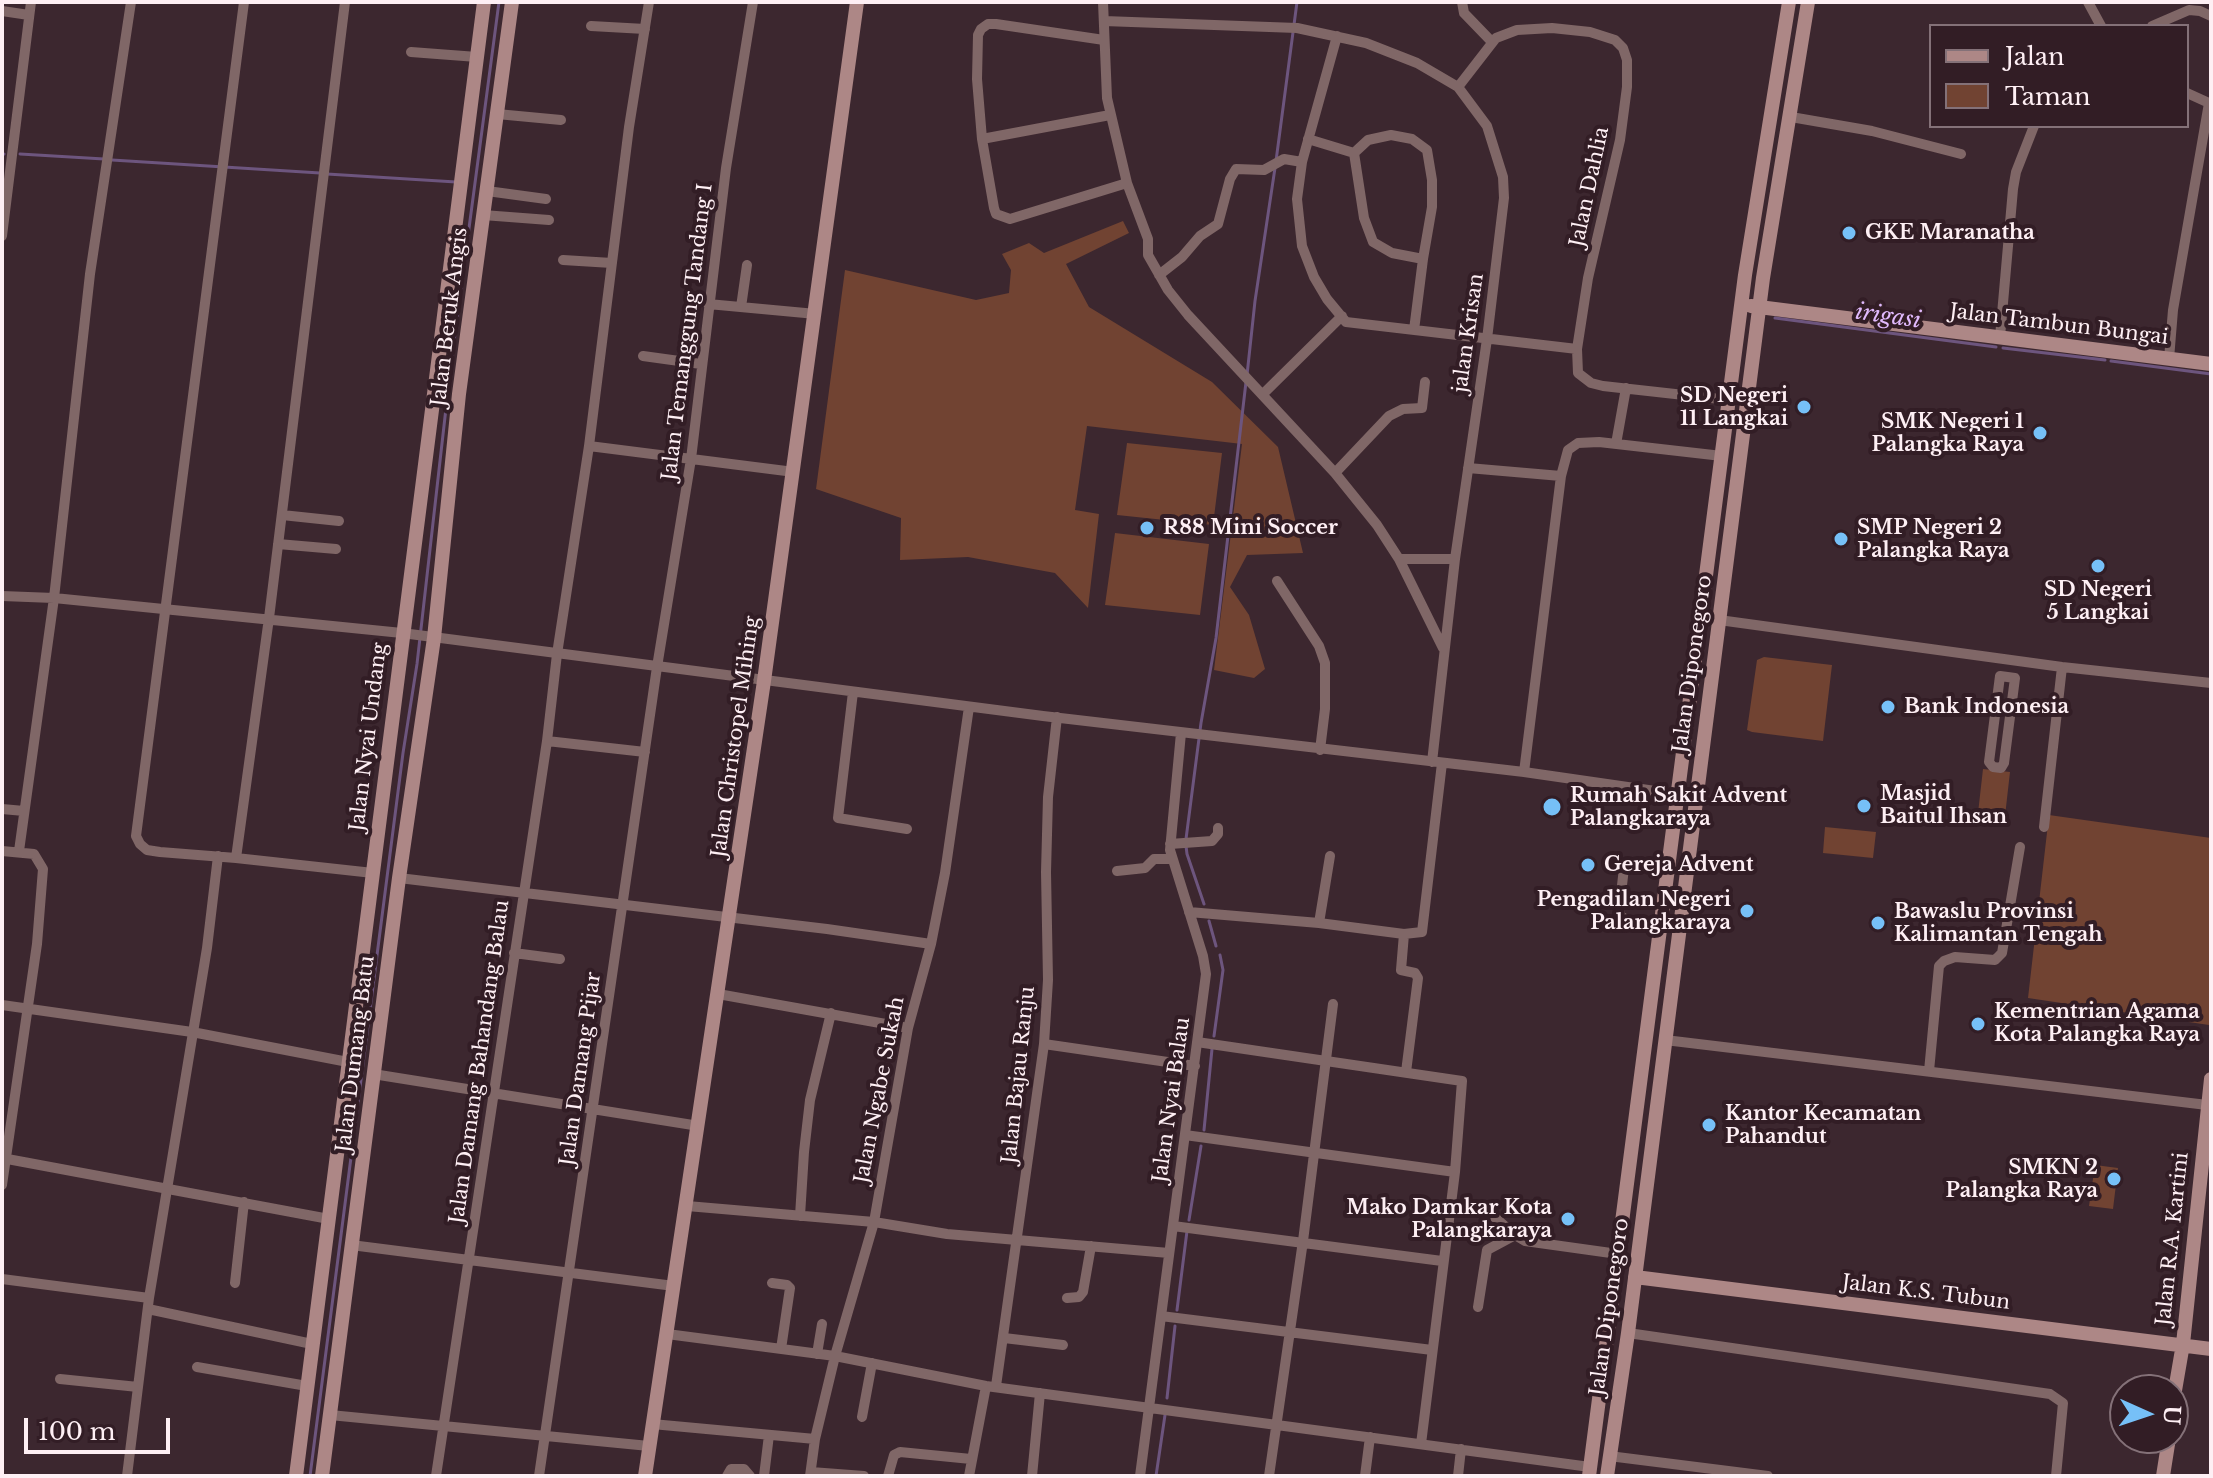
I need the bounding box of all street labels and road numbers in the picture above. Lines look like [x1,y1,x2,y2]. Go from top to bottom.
street label: Jalan Dahlia [1566,125,1614,249]
street label: Jalan Temanggung Tandang I [658,182,718,482]
street label: Jalan Beruk Angis [427,226,473,408]
street label: jalan Krisan [1449,272,1489,394]
street label: Jalan Tambun Bungai [1948,300,2170,350]
street label: Jalan Diponegoro [1669,574,1717,754]
street label: Jalan Christopel Mihing [707,615,765,859]
street label: Jalan Nyai Undang [346,641,392,833]
street label: Jalan Damang Bahandang Balau [445,899,515,1225]
street label: Jalan Dumang Batu [332,954,380,1154]
street label: Jalan Damang Pijar [556,971,606,1167]
street label: Jalan Bajau Ranju [998,985,1040,1165]
street label: Jalan Ngabe Sukah [850,995,910,1185]
street label: Jalan Nyai Balau [1149,1016,1195,1184]
street label: Jalan R.A. Kartini [2152,1151,2194,1327]
street label: Jalan Diponegoro [1586,1217,1634,1397]
street label: Jalan K.S. Tubun [1841,1271,2011,1315]

